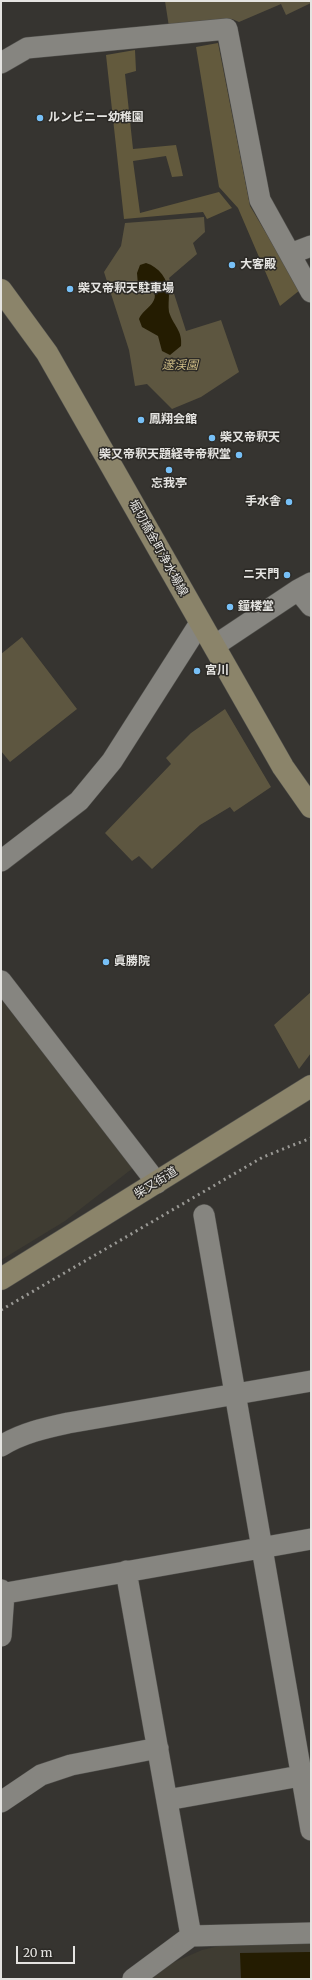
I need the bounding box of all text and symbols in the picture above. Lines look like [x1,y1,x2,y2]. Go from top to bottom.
place label: ルンビニー幼稚園 [48,111,144,125]
marker: ルンビニー幼稚園 [35,113,45,123]
place label: 大客殿 [240,258,276,272]
marker: 大客殿 [227,260,237,270]
place label: 柴又帝釈天駐車場 [78,282,174,296]
marker: 柴又帝釈天駐車場 [65,284,75,294]
park label: 邃渓園 [162,359,198,373]
place label: 鳳翔会館 [149,413,197,427]
marker: 鳳翔会館 [136,415,146,425]
place label: 柴又帝釈天 [220,431,280,445]
marker: 柴又帝釈天 [207,433,217,443]
place label: 柴又帝釈天題経寺帝釈堂 [99,448,231,462]
marker: 柴又帝釈天題経寺帝釈堂 [234,450,244,460]
marker: 忘我亭 [164,465,174,475]
place label: 忘我亭 [151,477,187,491]
place label: 手水舎 [245,495,281,509]
street label: 堀切橋金町浄水場線 [126,497,190,599]
marker: 手水舎 [284,497,294,507]
place label: ニ天門 [243,568,279,582]
marker: ニ天門 [282,570,292,580]
place label: 鐘楼堂 [238,600,274,614]
marker: 鐘楼堂 [225,602,235,612]
place label: 宮川 [205,664,229,678]
marker: 宮川 [192,666,202,676]
place label: 眞勝院 [114,955,150,969]
marker: 眞勝院 [101,957,111,967]
street label: 柴又街道 [132,1164,180,1202]
scale bar [18,1938,77,1964]
text: 20 m [23,1945,52,1960]

